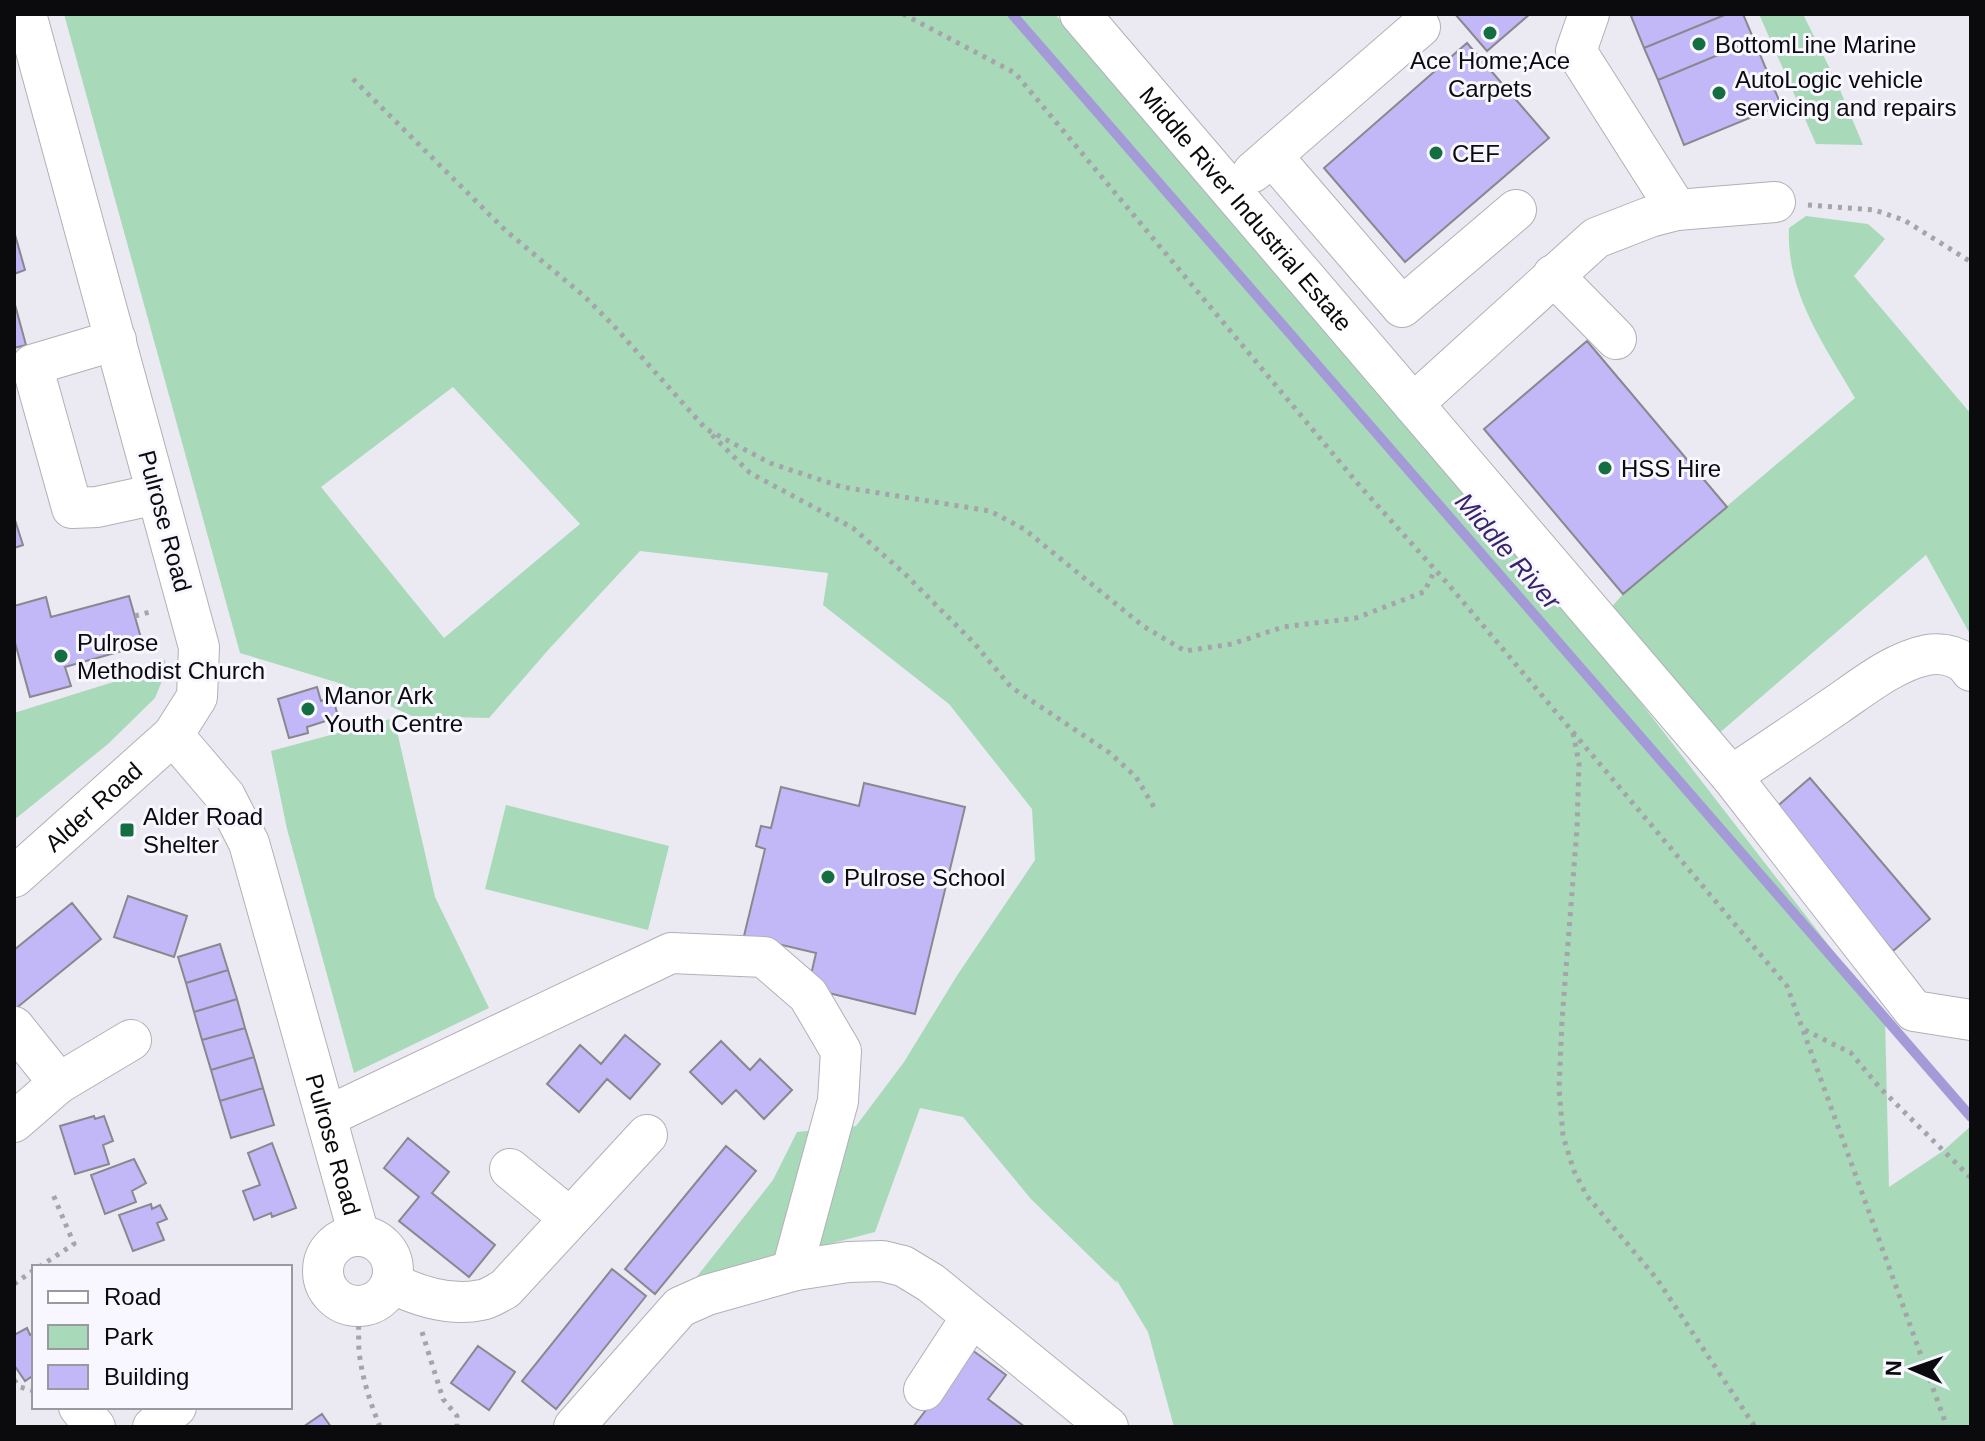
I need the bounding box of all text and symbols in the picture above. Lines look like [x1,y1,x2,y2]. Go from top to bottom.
marker: Ace Home;Ace Carpets [1481,24,1499,42]
place label: BottomLine Marine [1715,31,1916,58]
marker: BottomLine Marine [1690,35,1708,53]
place label: Ace Home;Ace Carpets [1410,47,1570,102]
place label: AutoLogic vehicle servicing and repairs [1735,66,1956,121]
street label: Middle River Industrial Estate [1135,81,1358,336]
marker: AutoLogic vehicle servicing and repairs [1710,84,1728,102]
place label: CEF [1452,140,1500,167]
marker: CEF [1427,144,1445,162]
street label: Pulrose Road [133,447,197,595]
place label: HSS Hire [1621,455,1721,482]
marker: HSS Hire [1596,459,1614,477]
water label: Middle River [1449,487,1568,616]
place label: Pulrose Methodist Church [77,629,265,684]
marker: Pulrose Methodist Church [52,647,70,665]
place label: Manor Ark Youth Centre [324,682,463,737]
marker: Manor Ark Youth Centre [299,700,317,718]
street label: Alder Road [39,756,147,856]
place label: Alder Road Shelter [143,803,263,858]
marker: Alder Road Shelter [118,821,136,839]
place label: Pulrose School [844,864,1005,891]
marker: Pulrose School [819,868,837,886]
street label: Pulrose Road [301,1071,366,1218]
legend [32,1265,292,1409]
text: Road [104,1283,161,1310]
text: Park [104,1323,154,1350]
north arrow [1873,1329,1953,1409]
text: N [1881,1360,1906,1377]
text: Building [104,1363,189,1390]

